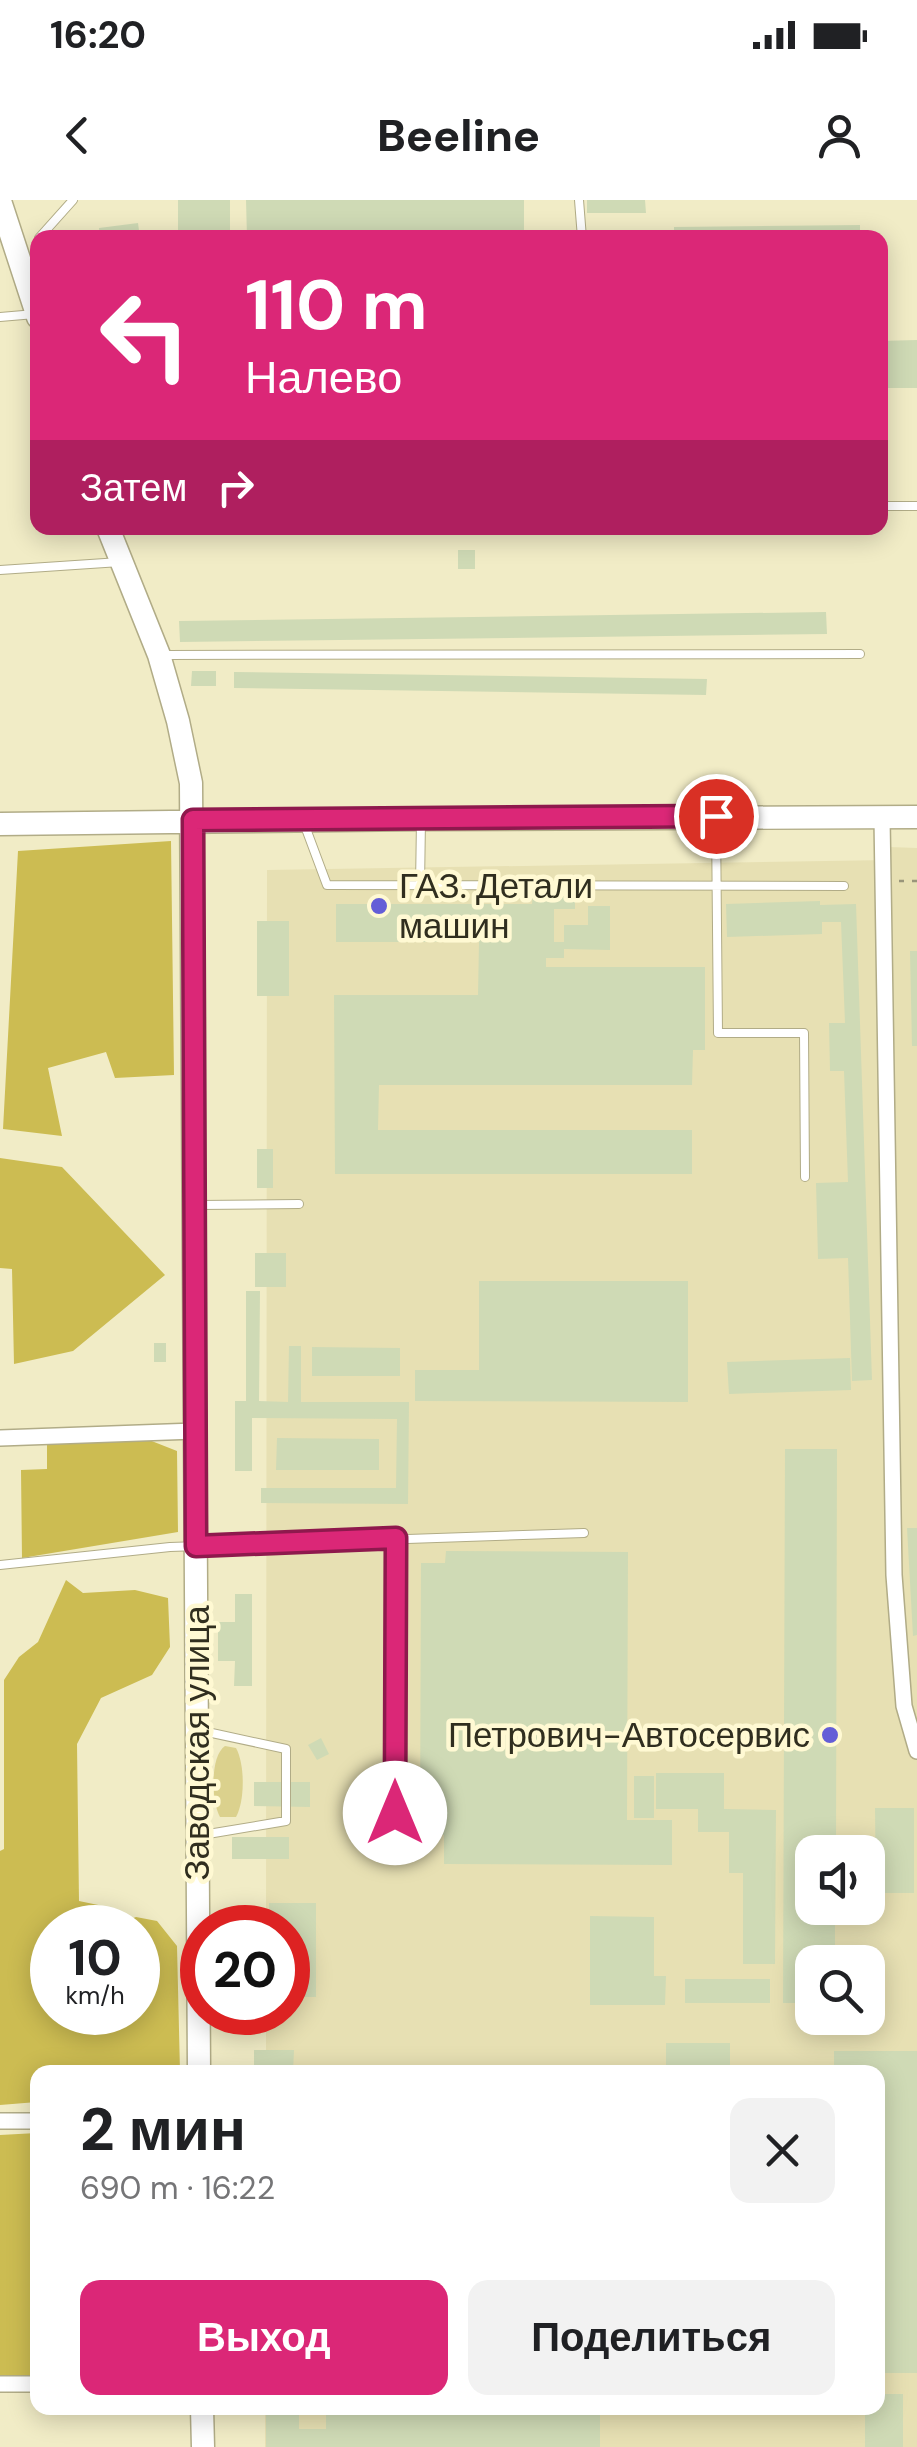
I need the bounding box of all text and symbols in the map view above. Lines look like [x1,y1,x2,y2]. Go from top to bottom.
text: 16:20 [50,10,146,60]
text: Beeline [377,106,540,165]
icon: back [50,108,105,163]
icon: person [812,108,867,163]
text: 110 m [245,260,428,351]
icon: left [80,270,210,400]
text: Налево [245,348,402,407]
icon: right [208,460,263,515]
text: Затем [80,463,188,513]
pin [674,774,759,859]
icon: arrive [689,789,744,844]
place label: ГАЗ. Детали машин [399,863,593,949]
marker: ГАЗ. Детали машин [368,895,390,917]
street label: Заводская улица [174,1605,220,1881]
place label: Петрович-Автосервис [448,1712,810,1758]
marker: Петрович-Автосервис [819,1724,841,1746]
position arrow [343,1761,447,1865]
map controls [795,1835,885,2035]
button: sound [795,1835,885,1925]
speed limit sign: 20 [180,1905,310,2035]
text: 10 [68,1925,122,1991]
button: search [795,1945,885,2035]
text: km/h [65,1979,125,2012]
text: 2 мин [80,2090,246,2169]
button: close [730,2098,835,2203]
text: 690 m · 16:22 [80,2167,275,2209]
button: Выход [80,2280,448,2395]
button: Поделиться [468,2280,835,2395]

